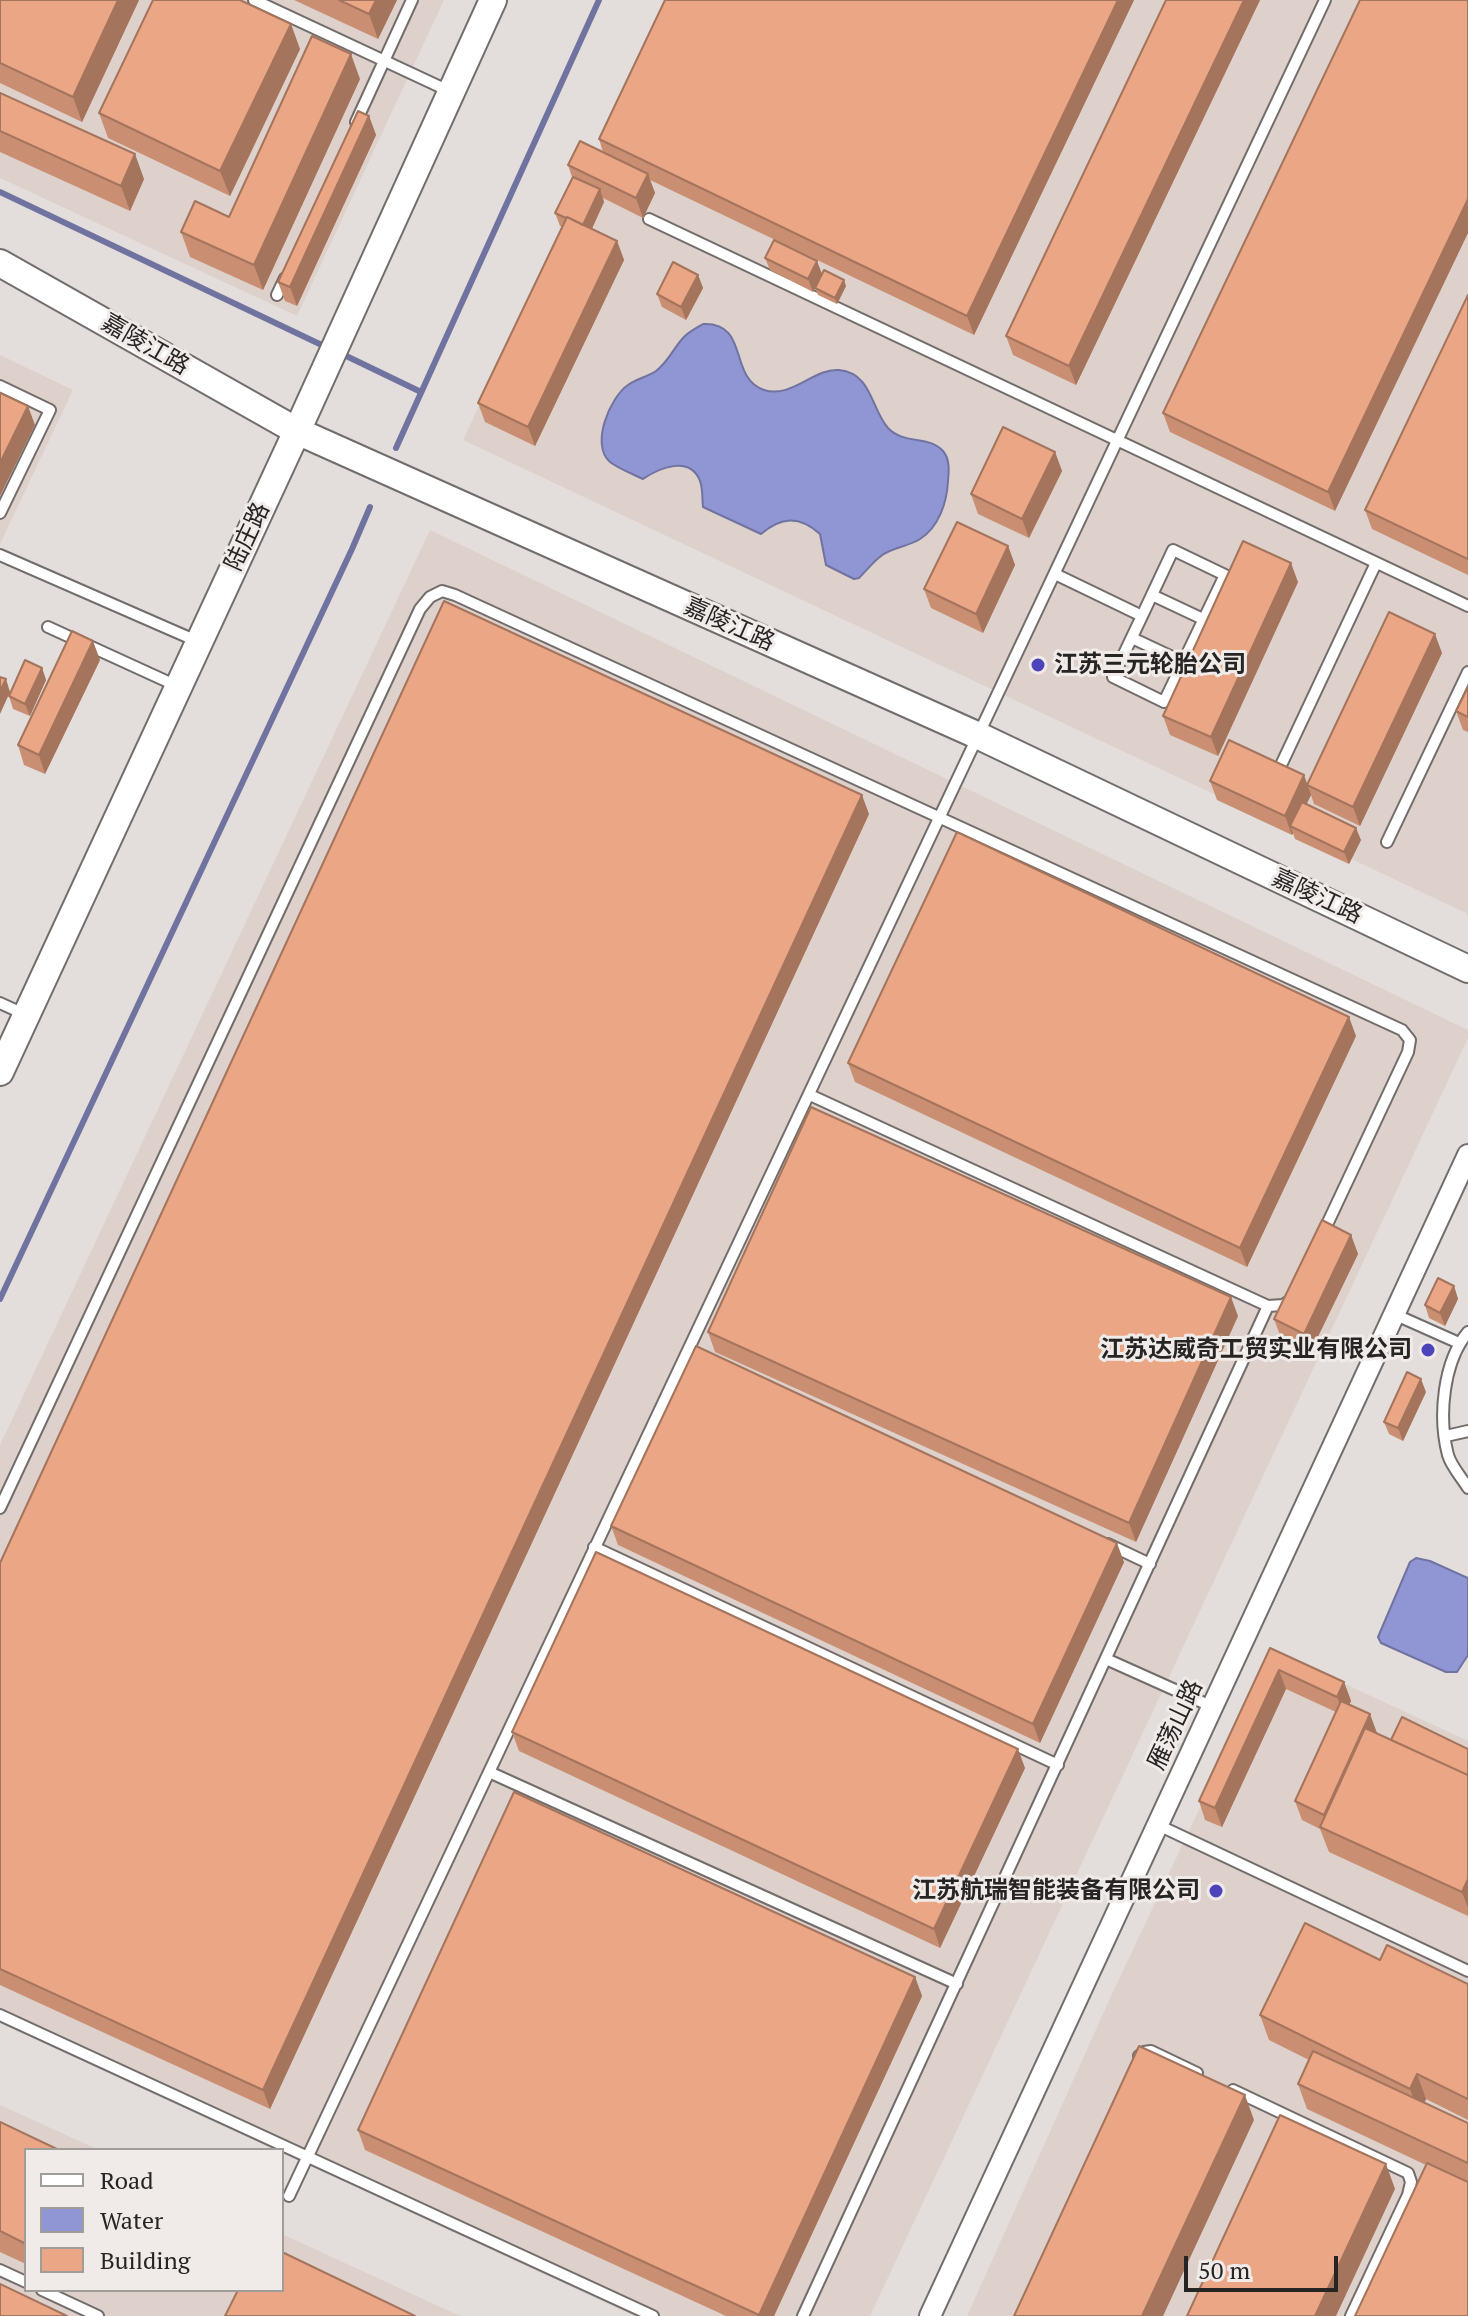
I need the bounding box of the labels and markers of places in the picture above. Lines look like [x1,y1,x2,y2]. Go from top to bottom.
place label: 江苏三元轮胎公司 [1054,651,1246,679]
marker: 江苏三元轮胎公司 [1029,656,1047,674]
place label: 江苏达威奇工贸实业有限公司 [1100,1336,1412,1364]
marker: 江苏达威奇工贸实业有限公司 [1419,1341,1437,1359]
place label: 江苏航瑞智能装备有限公司 [912,1877,1200,1905]
marker: 江苏航瑞智能装备有限公司 [1207,1882,1225,1900]

